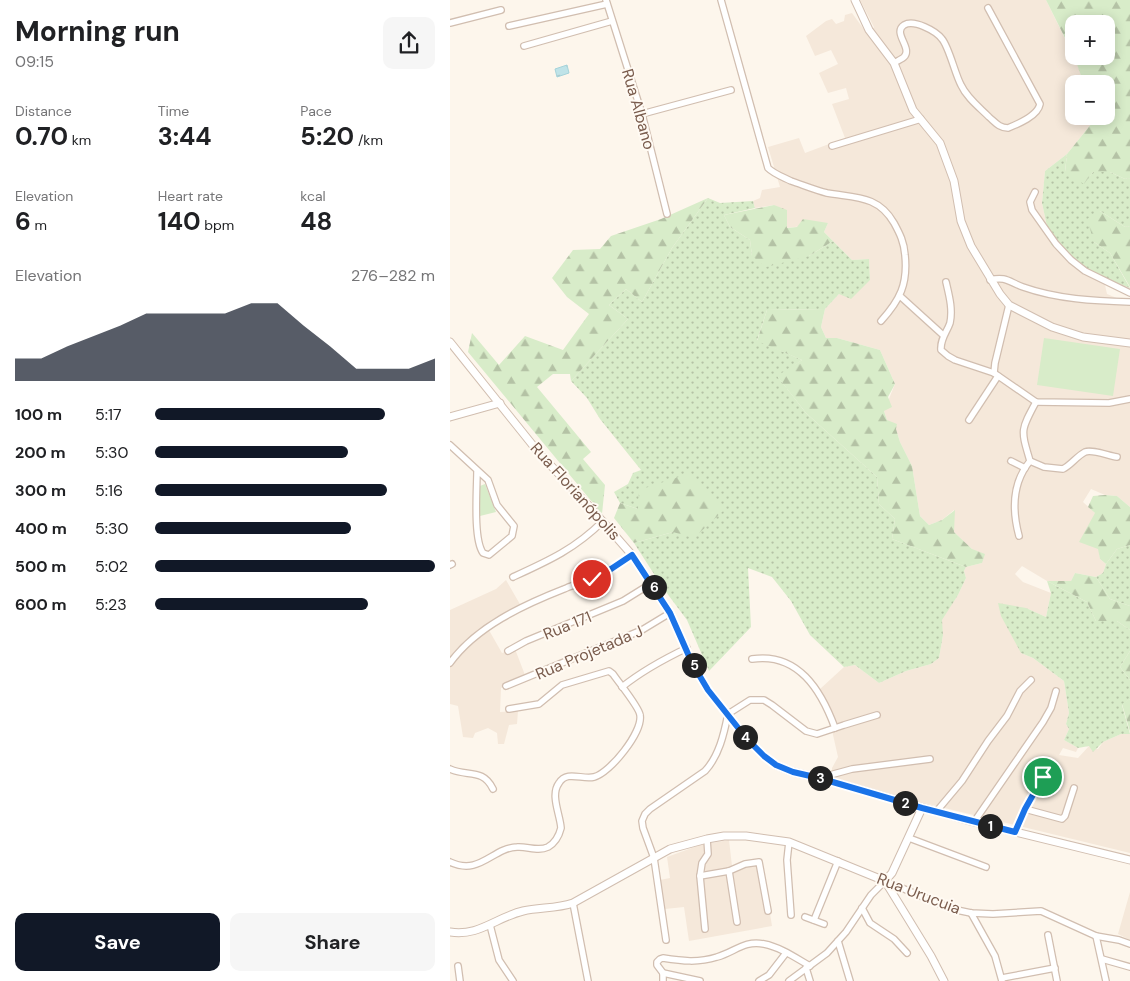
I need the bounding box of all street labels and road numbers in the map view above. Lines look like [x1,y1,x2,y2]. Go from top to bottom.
street label: Rua Albano [617,66,660,152]
street label: Rua Florianópolis [526,438,625,545]
street label: Rua 171 [540,606,594,645]
street label: Rua Projetada J [532,620,646,685]
street label: Rua Urucuia [874,868,964,919]

